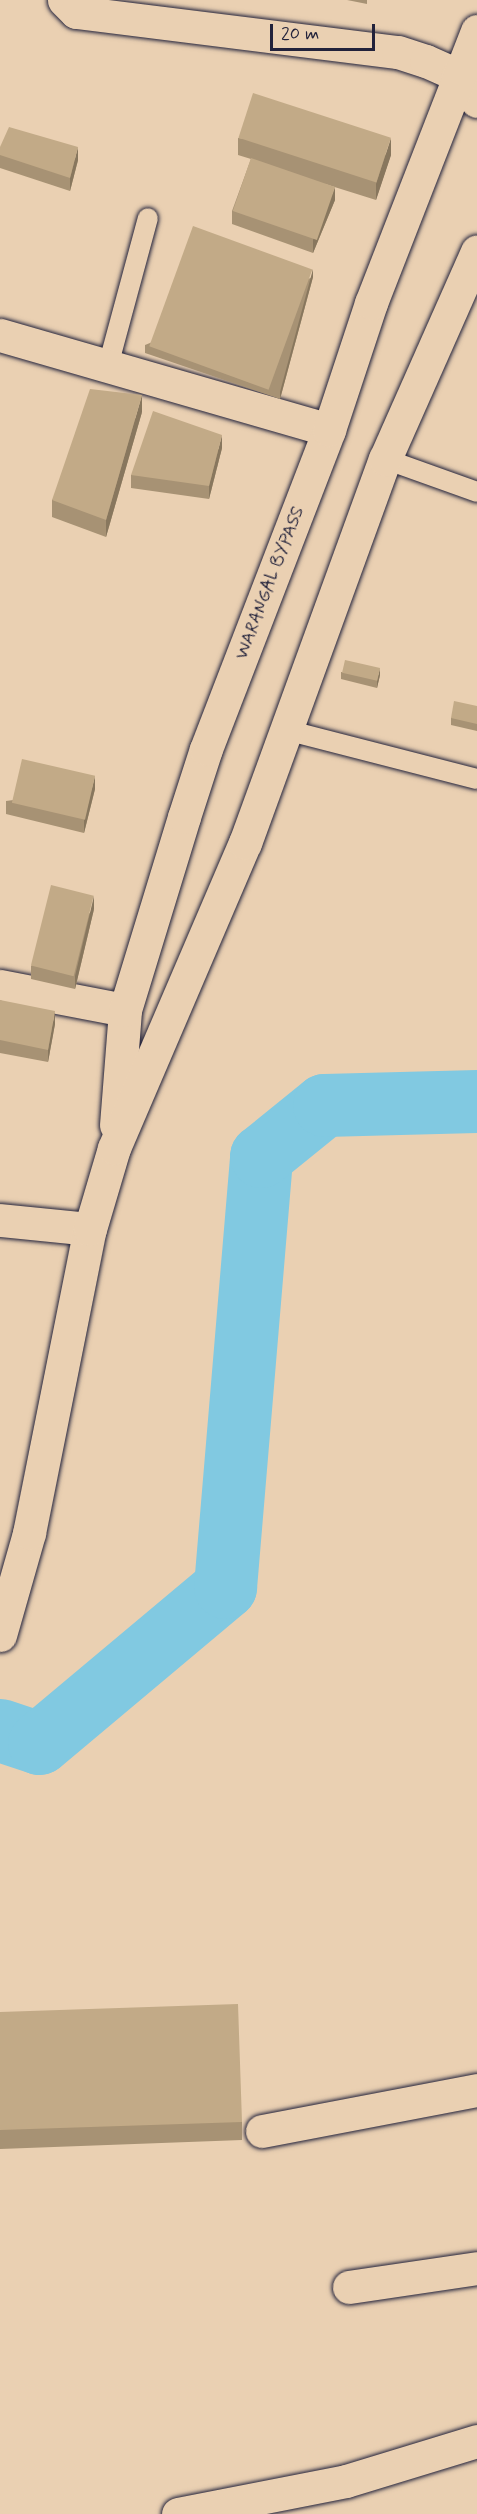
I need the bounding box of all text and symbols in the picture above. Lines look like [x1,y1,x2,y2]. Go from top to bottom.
scale bar [273,12,378,50]
text: 20 m [281,22,319,46]
street label: WARANGAL BYPASS [231,504,309,662]

